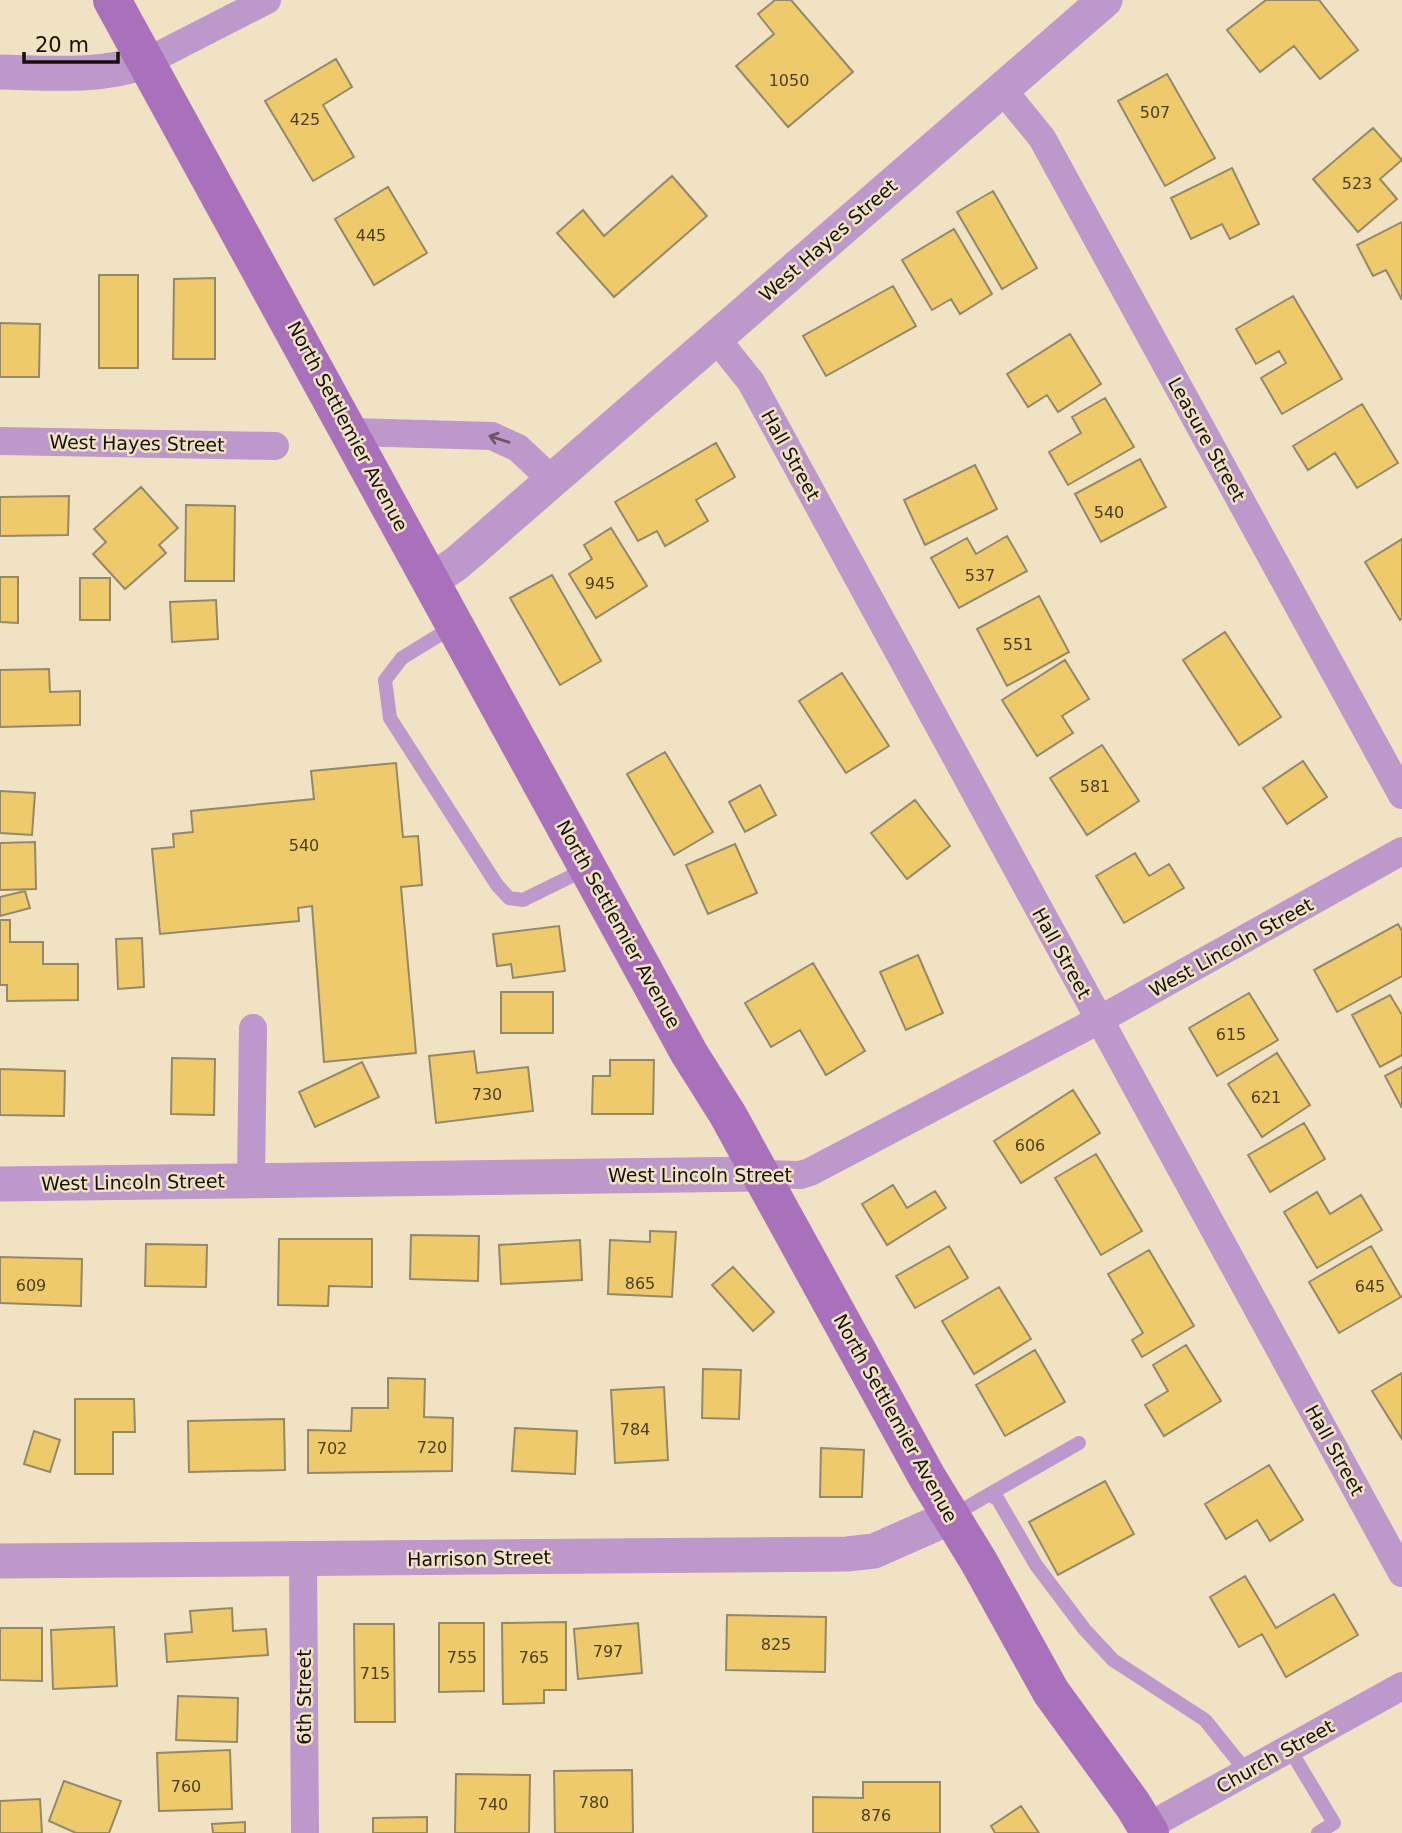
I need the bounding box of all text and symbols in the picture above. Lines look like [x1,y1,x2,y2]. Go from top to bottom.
scale bar [24,21,119,65]
text: 20 m [35,33,89,57]
house number: 1050 [769,71,809,90]
house number: 507 [1140,103,1170,122]
house number: 425 [290,110,320,129]
street label: West Hayes Street [755,174,901,306]
house number: 523 [1342,174,1372,193]
house number: 445 [356,226,386,245]
street label: North Settlemier Avenue [283,317,413,535]
street label: Leasure Street [1164,373,1250,505]
street label: Hall Street [757,406,825,504]
street label: West Hayes Street [49,430,225,456]
one-way arrow [489,431,511,444]
house number: 540 [1094,503,1124,522]
house number: 537 [965,566,995,585]
house number: 945 [585,574,615,593]
house number: 551 [1003,635,1033,654]
house number: 581 [1080,777,1110,796]
street label: North Settlemier Avenue [552,816,686,1032]
house number: 540 [289,836,319,855]
street label: West Lincoln Street [1145,893,1317,1001]
street label: Hall Street [1028,904,1096,1002]
house number: 615 [1216,1025,1246,1044]
house number: 730 [472,1085,502,1104]
house number: 621 [1251,1088,1281,1107]
house number: 606 [1015,1136,1045,1155]
street label: West Lincoln Street [608,1164,792,1186]
street label: West Lincoln Street [41,1169,225,1195]
house number: 865 [625,1274,655,1293]
house number: 609 [16,1276,46,1295]
house number: 645 [1355,1277,1385,1296]
street label: North Settlemier Avenue [829,1310,963,1526]
street label: Hall Street [1301,1401,1369,1499]
house number: 784 [620,1420,650,1439]
house number: 720 [417,1438,447,1457]
house number: 702 [317,1439,347,1458]
street label: Harrison Street [407,1546,551,1570]
house number: 825 [761,1635,791,1654]
house number: 797 [593,1642,623,1661]
house number: 755 [447,1648,477,1667]
house number: 765 [519,1648,549,1667]
street label: 6th Street [293,1649,315,1745]
house number: 715 [360,1664,390,1683]
street label: Church Street [1212,1715,1338,1797]
house number: 760 [171,1777,201,1796]
house number: 780 [579,1793,609,1812]
house number: 740 [478,1795,508,1814]
house number: 876 [861,1806,891,1825]

